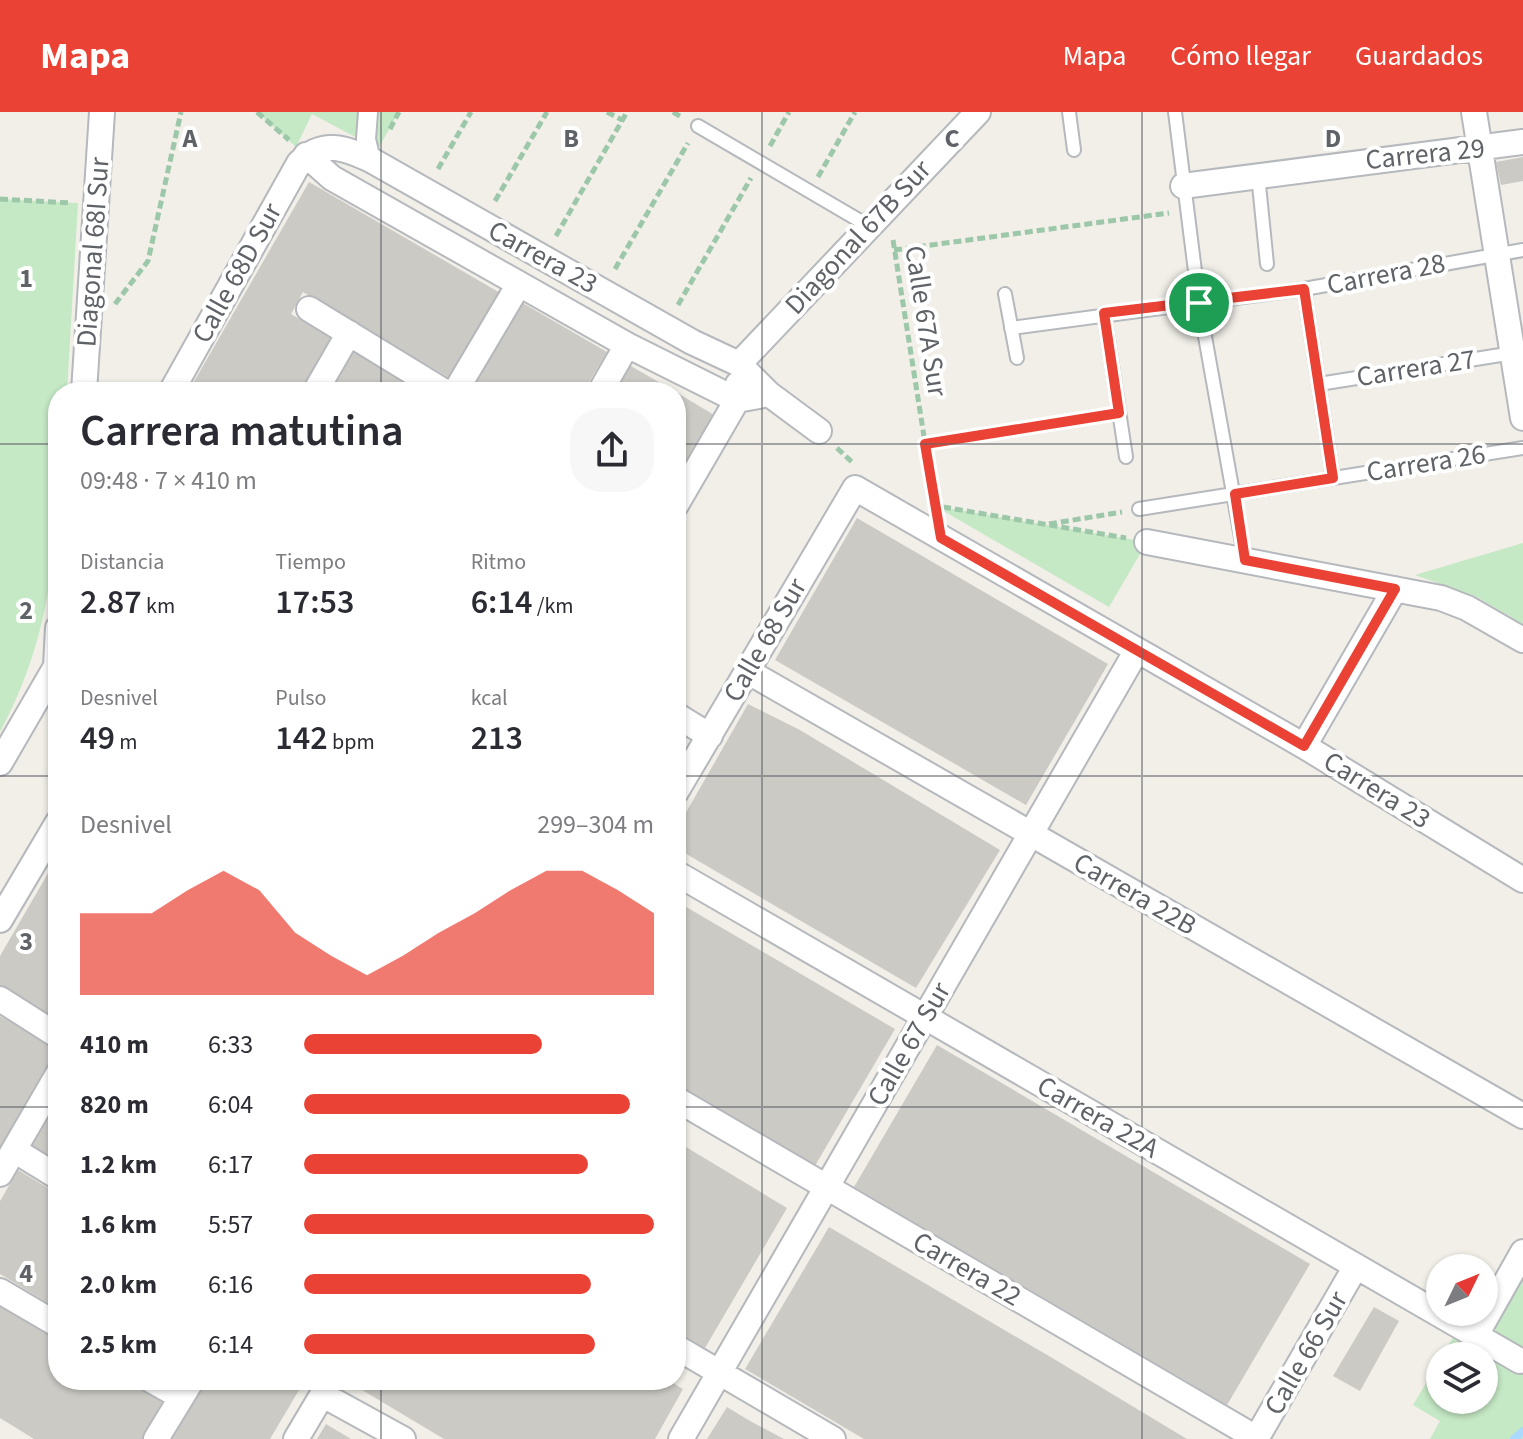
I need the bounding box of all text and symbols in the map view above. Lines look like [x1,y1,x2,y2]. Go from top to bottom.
text: Mapa [40,29,130,83]
text: Mapa [1063,36,1126,76]
text: Cómo llegar [1170,36,1311,76]
text: Guardados [1355,36,1483,76]
text: A [182,120,199,157]
text: B [563,120,579,157]
text: C [944,120,960,157]
text: D [1325,120,1341,157]
street label: Carrera 29 [1363,128,1487,180]
street label: Diagonal 67B Sur [775,150,941,323]
street label: Diagonal 68I Sur [66,156,120,348]
street label: Calle 68D Sur [182,196,292,350]
street label: Carrera 23 [481,210,605,304]
street label: Calle 67A Sur [894,243,958,400]
street label: Carrera 28 [1323,243,1449,305]
text: 1 [19,260,33,297]
pin [1165,269,1233,337]
icon: arrive [1177,281,1221,325]
street label: Carrera 27 [1354,339,1478,397]
text: Carrera matutina [80,400,404,463]
button: share [570,408,654,492]
street label: Carrera 26 [1364,434,1488,492]
text: 09:48 · 7 × 410 m [80,462,257,499]
text: Distancia [80,546,164,578]
text: Tiempo [275,546,346,578]
text: Ritmo [471,546,526,578]
street label: Calle 68 Sur [713,570,817,709]
text: 2.87 [80,578,142,627]
text: 17:53 [275,578,354,627]
text: 6:14 [471,578,532,627]
text: km [142,590,175,622]
text: /km [532,590,574,622]
text: 2 [19,592,33,629]
text: Desnivel [80,682,158,714]
text: Pulso [275,682,327,714]
text: kcal [471,682,508,714]
text: 49 [80,714,115,763]
text: 142 [275,714,328,763]
text: 213 [471,714,523,763]
text: m [115,726,138,758]
text: bpm [328,726,375,758]
street label: Carrera 23 [1316,741,1438,839]
text: Desnivel [80,806,172,843]
text: 299–304 m [537,806,654,843]
street label: Carrera 22B [1066,843,1204,945]
text: 3 [19,923,33,960]
street label: Calle 67 Sur [857,974,961,1113]
text: 410 m [80,1026,149,1063]
text: 6:33 [208,1026,253,1063]
street label: Carrera 22A [1030,1066,1167,1168]
text: 820 m [80,1086,149,1123]
text: 6:04 [208,1086,253,1123]
text: 1.2 km [80,1146,157,1183]
text: 6:17 [208,1146,253,1183]
text: 1.6 km [80,1206,157,1243]
text: 5:57 [208,1206,253,1243]
street label: Carrera 22 [905,1222,1029,1316]
north arrow [1426,1254,1498,1326]
map controls [1426,1254,1498,1414]
text: 4 [19,1255,33,1292]
text: 2.0 km [80,1266,157,1303]
text: 6:16 [208,1266,253,1303]
street label: Calle 66 Sur [1254,1283,1358,1422]
text: 2.5 km [80,1326,157,1363]
text: 6:14 [208,1326,253,1363]
button: layers [1426,1342,1498,1414]

